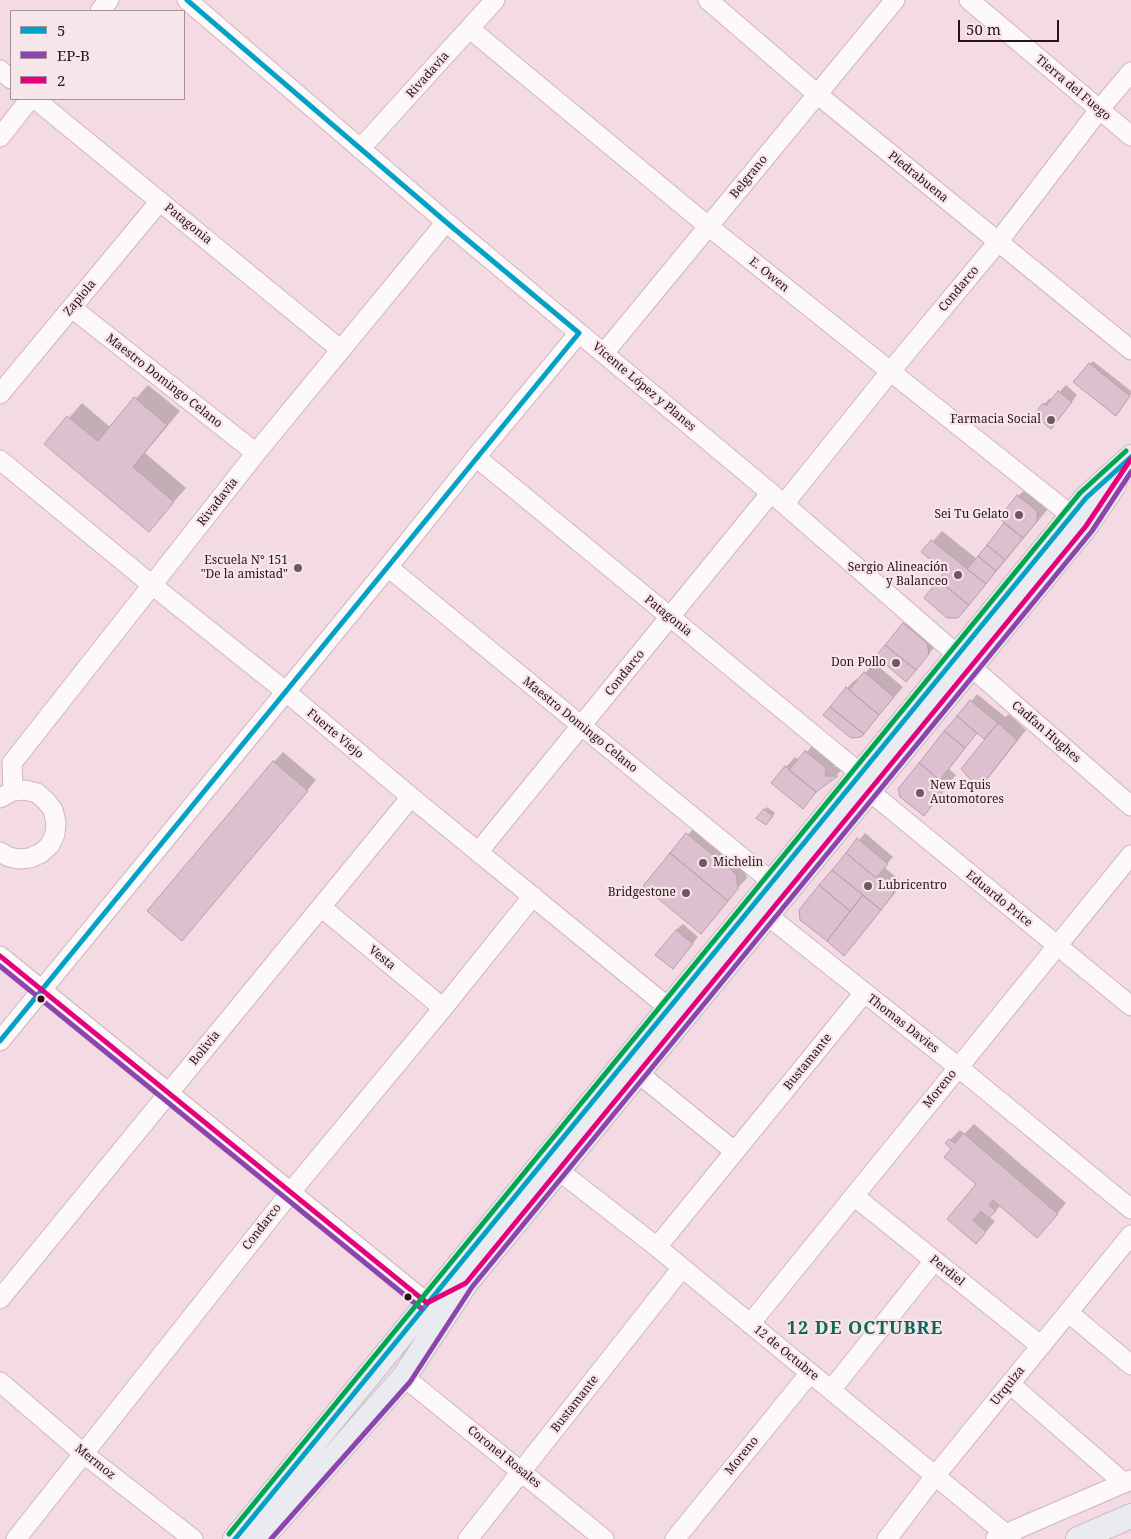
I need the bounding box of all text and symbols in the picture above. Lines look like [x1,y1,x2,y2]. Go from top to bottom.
legend [10,10,185,100]
scale bar [961,10,1062,42]
text: 50 m [966,19,1001,39]
text: 5 [57,20,65,40]
text: EP-B [57,45,90,65]
street label: Rivadavia [404,49,452,101]
street label: Tierra del Fuego [1032,52,1114,124]
text: 2 [57,70,65,90]
street label: Piedrabuena [885,148,951,206]
street label: Belgrano [727,153,771,201]
street label: Patagonia [161,201,215,247]
street label: E. Owen [746,255,792,295]
street label: Condarco [936,263,982,315]
street label: Zapiola [61,277,99,319]
street label: Maestro Domingo Celano [103,331,225,431]
street label: Vicente López y Planes [589,340,699,434]
place label: Farmacia Social [951,413,1041,427]
marker: Farmacia Social [1045,414,1057,426]
street label: Rivadavia [195,475,241,529]
place label: Sei Tu Gelato [934,508,1009,522]
marker: Sei Tu Gelato [1013,509,1025,521]
place label: Escuela N° 151 "De la amistad" [201,554,288,582]
place label: Sergio Alineación y Balanceo [848,561,948,589]
marker: Escuela N° 151 "De la amistad" [292,562,304,574]
marker: Sergio Alineación y Balanceo [952,569,964,581]
street label: Patagonia [641,593,695,639]
street label: Condarco [602,647,648,699]
place label: Don Pollo [831,656,886,670]
marker: Don Pollo [890,657,902,669]
street label: Maestro Domingo Celano [520,674,640,776]
street label: Cadfan Hughes [1009,698,1083,766]
street label: Fuerte Viejo [304,706,366,762]
place label: New Equis Automotores [930,779,1004,807]
marker: New Equis Automotores [914,787,926,799]
place label: Michelin [713,856,763,870]
marker: Michelin [697,857,709,869]
street label: Eduardo Price [963,868,1035,930]
place label: Lubricentro [878,879,947,893]
marker: Lubricentro [862,880,874,892]
place label: Bridgestone [608,886,676,900]
marker: Bridgestone [680,887,692,899]
street label: Vesta [366,943,398,973]
street label: Thomas Davies [864,992,942,1056]
unlabelled marker [36,994,46,1004]
street label: Bolivia [187,1028,223,1068]
street label: Bustamante [781,1031,835,1093]
street label: Moreno [920,1067,960,1111]
street label: Condarco [240,1201,284,1253]
street label: Perdiel [927,1253,967,1289]
unlabelled marker [403,1292,413,1302]
district label: 12 DE OCTUBRE [785,1318,945,1340]
street label: 12 de Octubre [751,1322,821,1384]
street label: Urquiza [988,1364,1028,1408]
street label: Bustamante [548,1373,602,1435]
street label: Coronel Rosales [464,1423,544,1491]
street label: Moreno [722,1434,762,1478]
street label: Mermoz [72,1441,118,1483]

